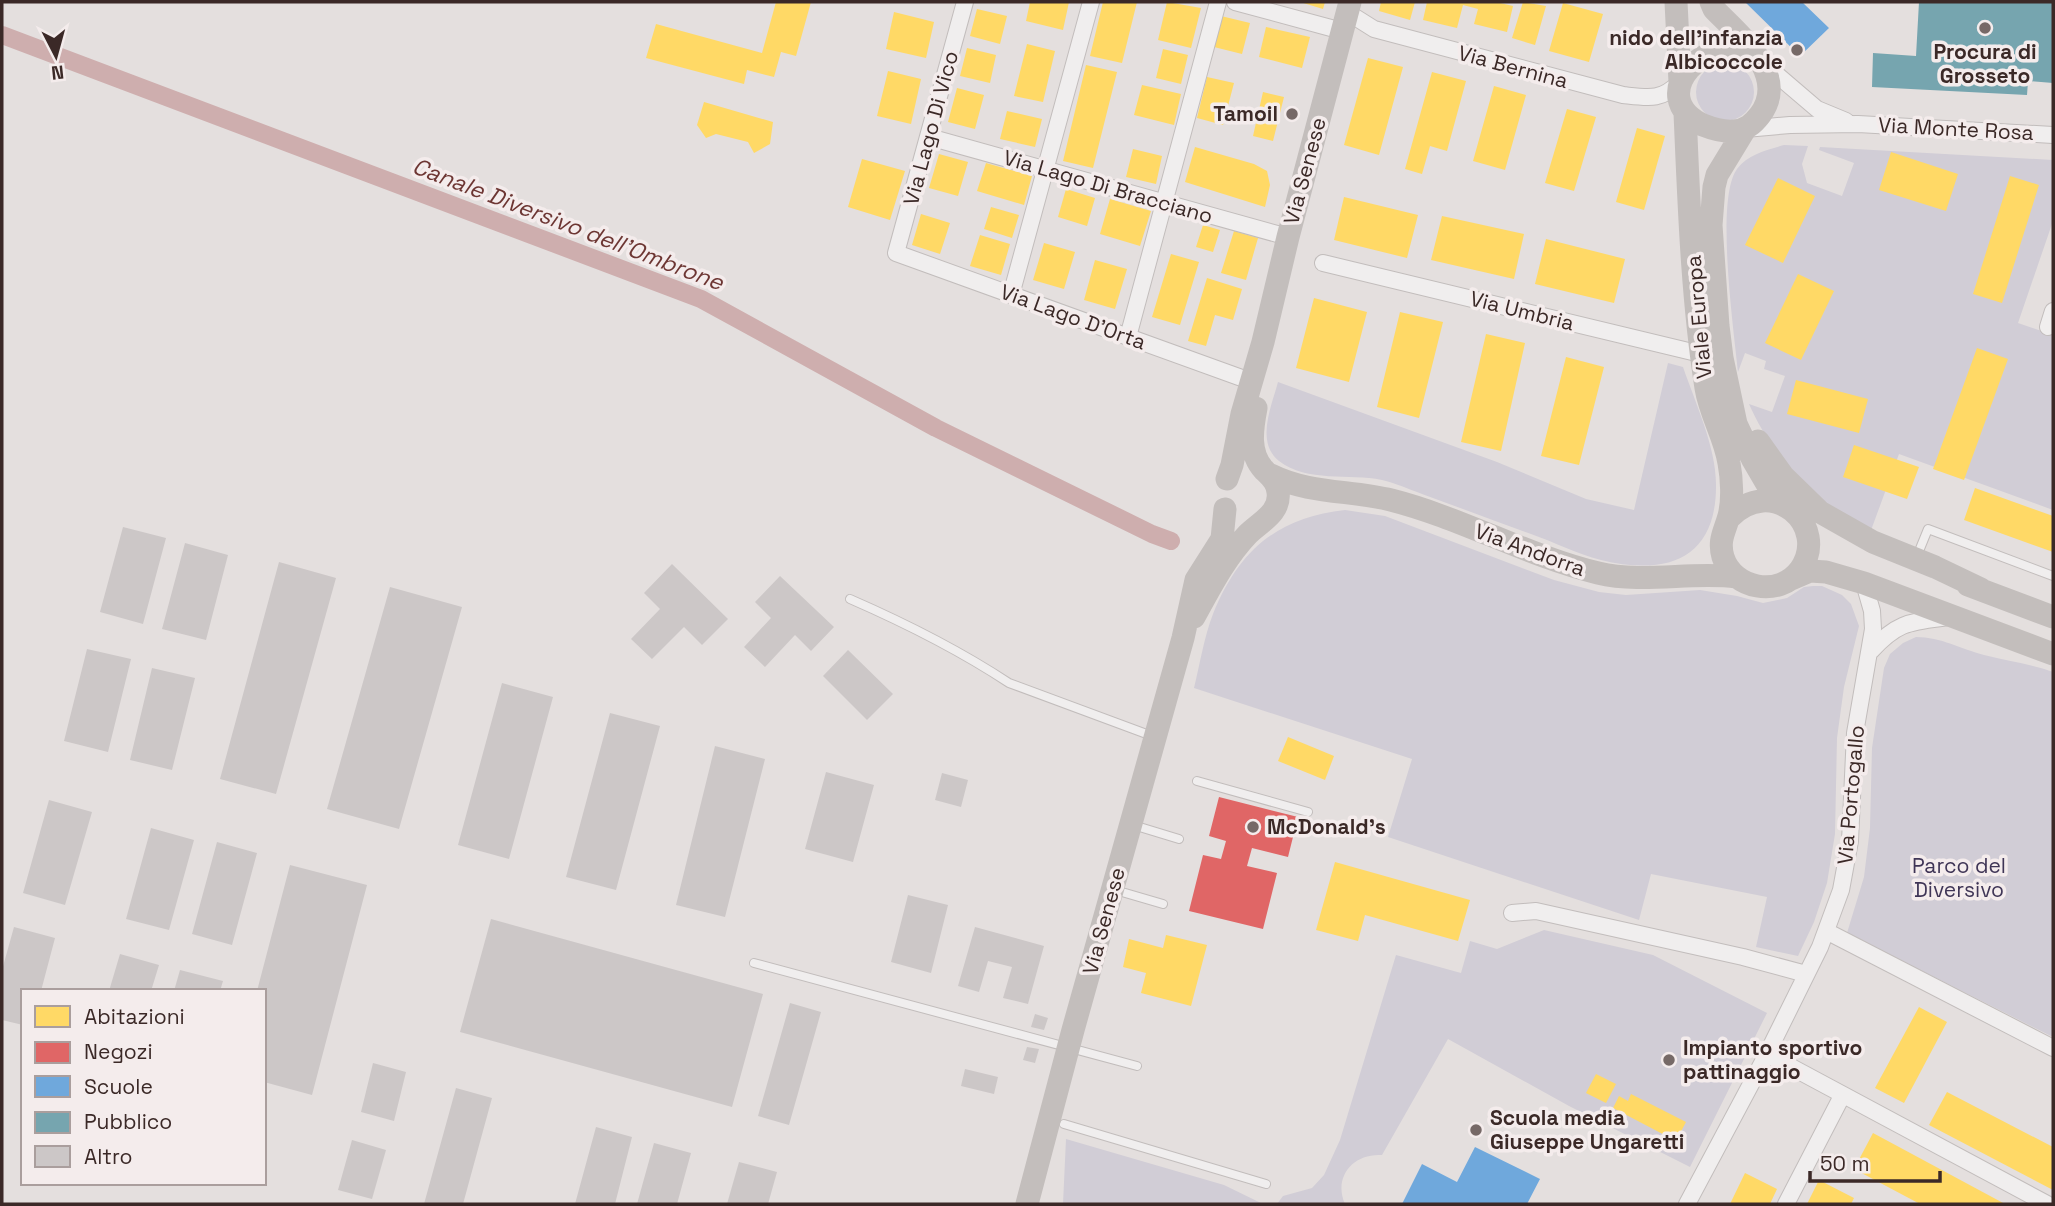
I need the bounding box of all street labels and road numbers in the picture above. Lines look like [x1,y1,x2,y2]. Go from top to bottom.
street label: Via Bernina [1455,39,1571,94]
street label: Via Lago Di Vico [897,48,964,208]
street label: Via Monte Rosa [1878,111,2035,146]
street label: Via Senese [1277,114,1332,227]
street label: Via Lago Di Bracciano [1000,144,1216,229]
street label: Viale Europa [1680,254,1717,380]
street label: Via Lago D'Orta [997,278,1150,355]
street label: Via Umbria [1467,285,1577,336]
street label: Via Andorra [1471,517,1589,582]
street label: Via Portogallo [1831,724,1870,866]
street label: Via Senese [1076,864,1131,977]

